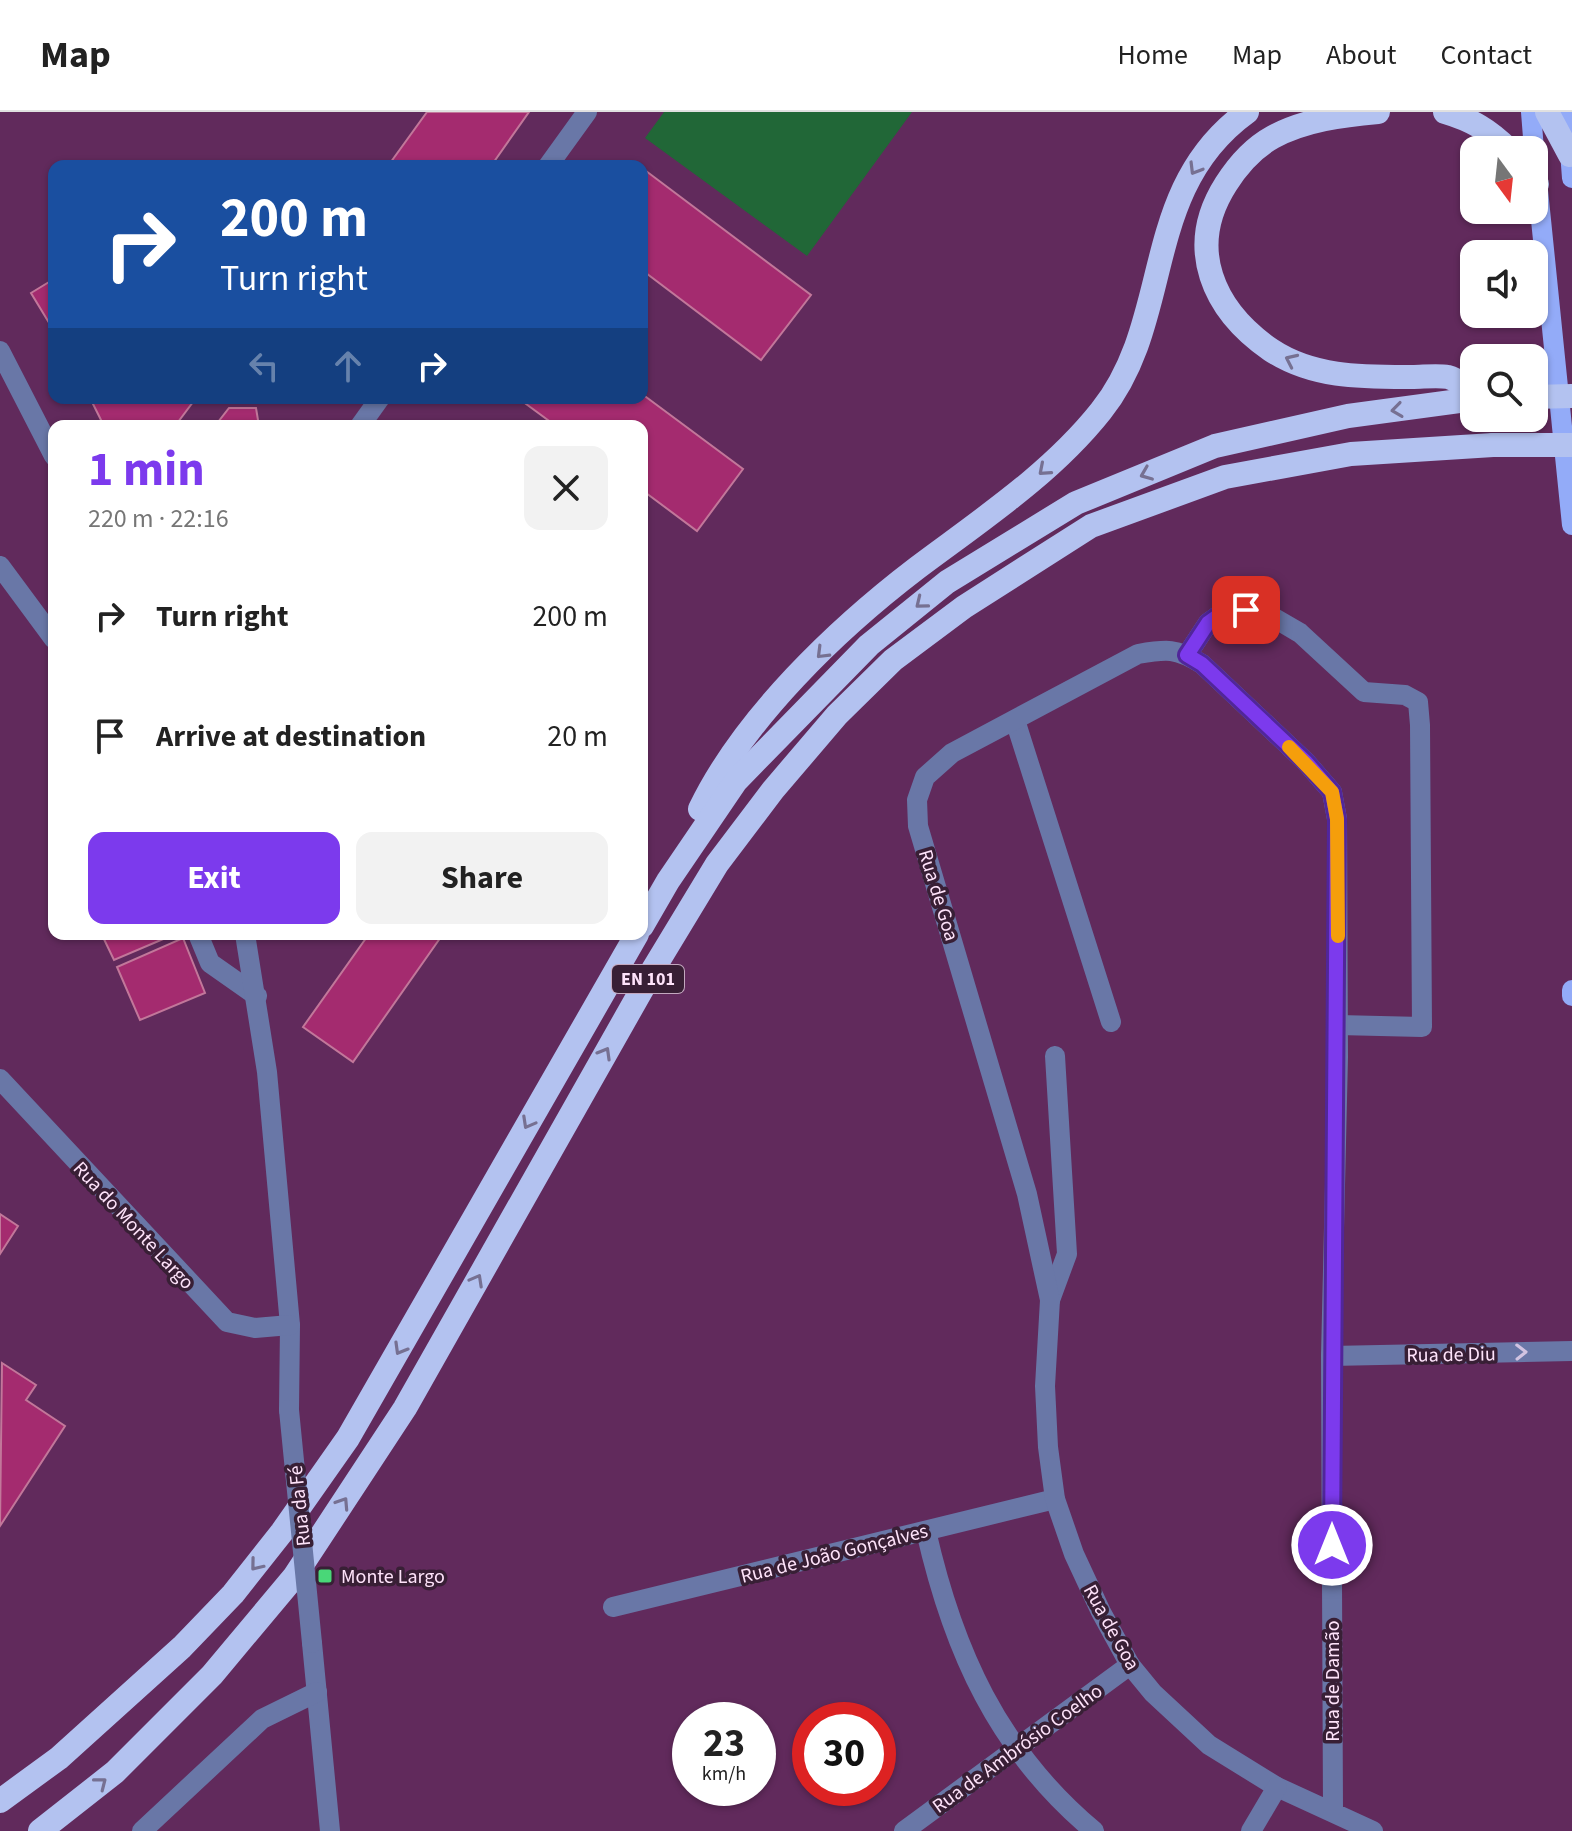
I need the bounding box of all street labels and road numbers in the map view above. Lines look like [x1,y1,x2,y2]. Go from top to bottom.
street label: Rua de Goa [911,846,965,945]
road number: EN 101 [612,965,684,993]
street label: Rua do Monte Largo [66,1155,200,1296]
street label: Rua de Diu [1406,1340,1496,1370]
street label: Rua da Fé [282,1464,318,1548]
street label: Rua de João Gonçalves [738,1517,931,1591]
street label: Rua de Goa [1076,1579,1146,1676]
street label: Rua de Damão [1319,1620,1347,1742]
street label: Rua de Ambrósio Coelho [927,1677,1109,1820]

